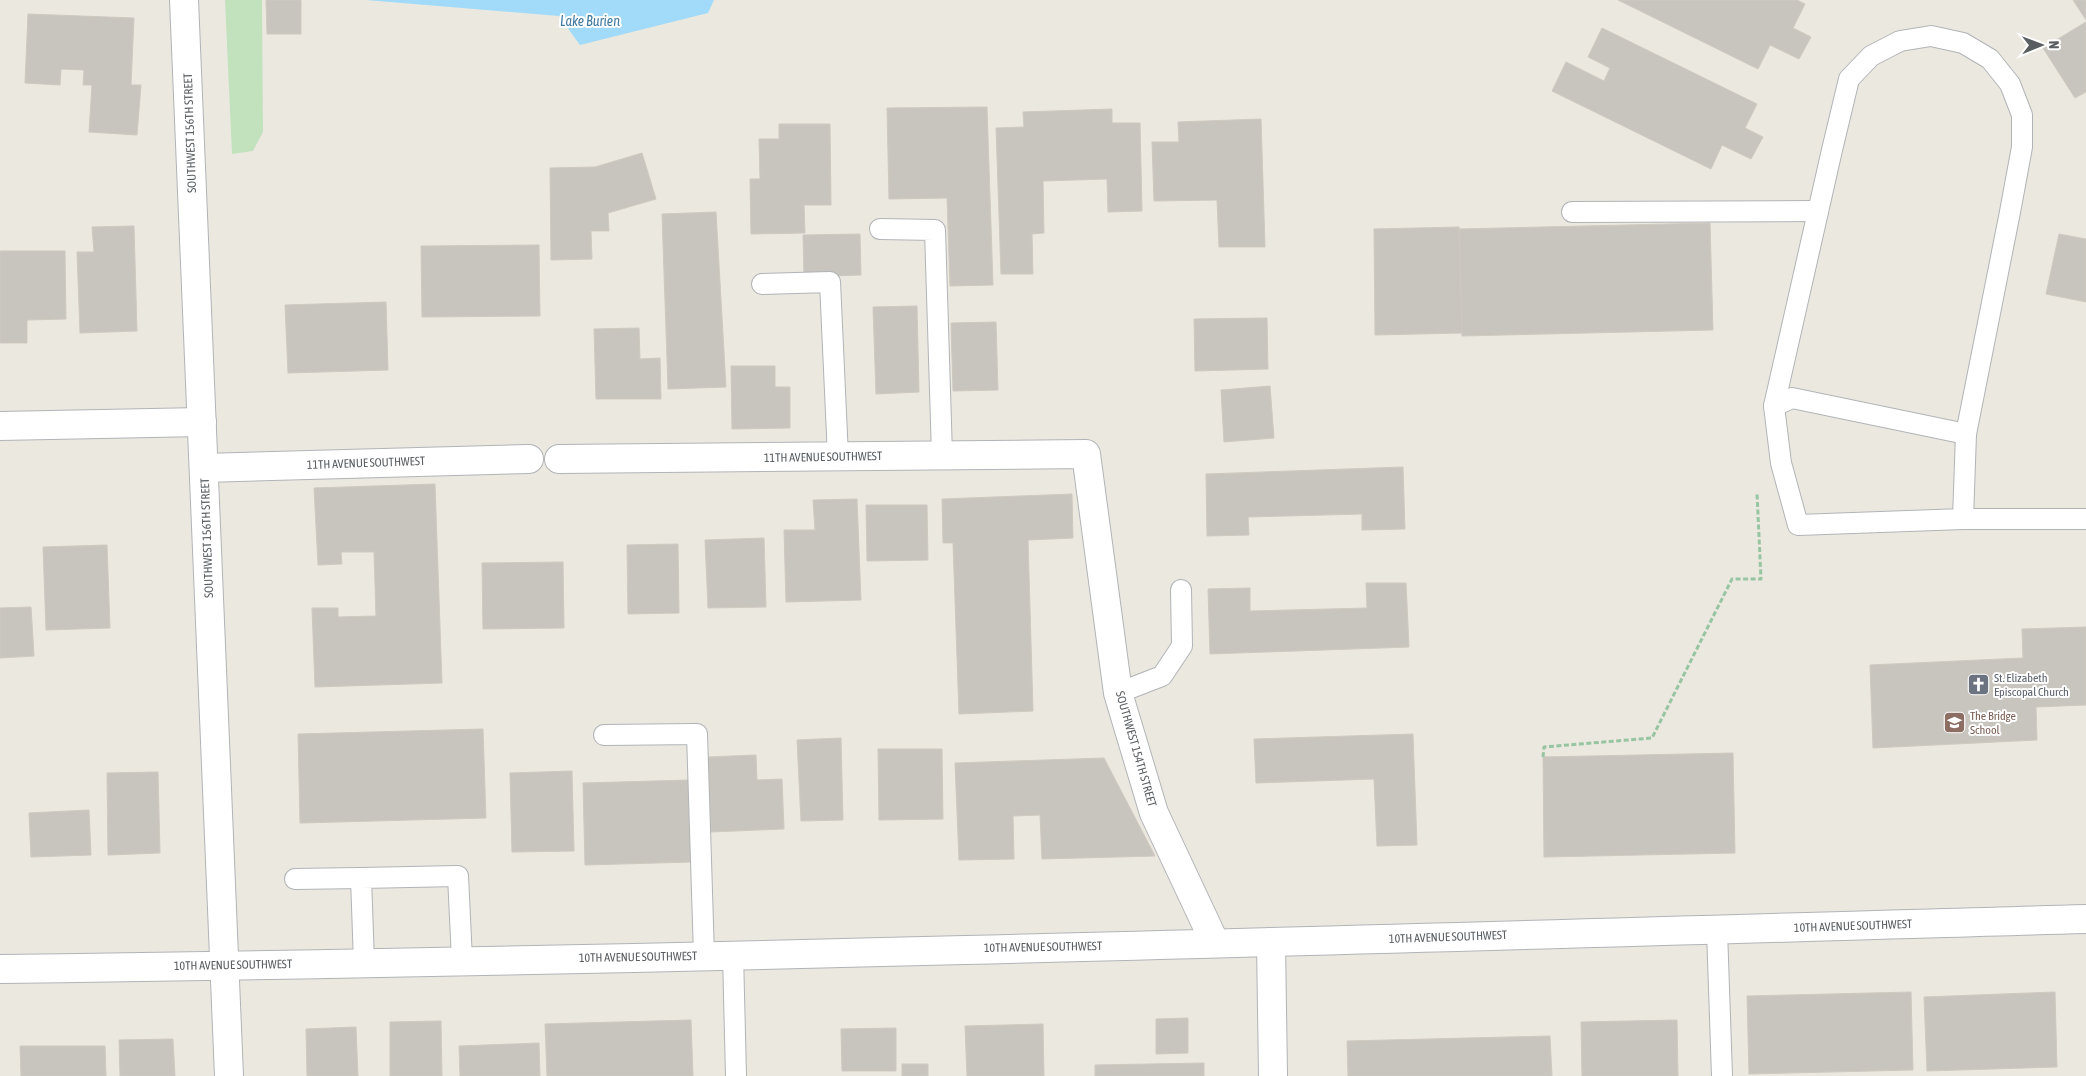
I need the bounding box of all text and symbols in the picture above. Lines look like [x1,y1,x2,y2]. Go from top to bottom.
water label: Lake Burien [560,13,620,29]
north arrow [2016,20,2066,70]
text: N [2046,41,2062,49]
street label: SOUTHWEST 156TH STREET [181,72,199,193]
street label: 11TH AVENUE SOUTHWEST [764,449,883,465]
street label: 11TH AVENUE SOUTHWEST [307,454,426,472]
street label: SOUTHWEST 156TH STREET [198,477,216,598]
place label: St. Elizabeth Episcopal Church [1994,671,2069,699]
church icon: St. Elizabeth Episcopal Church [1966,673,1990,697]
street label: SOUTHWEST 154TH STREET [1113,690,1159,809]
place label: The Bridge School [1970,709,2016,737]
school or university icon: The Bridge School [1942,711,1966,735]
street label: 10TH AVENUE SOUTHWEST [1794,917,1913,935]
street label: 10TH AVENUE SOUTHWEST [1389,928,1508,946]
street label: 10TH AVENUE SOUTHWEST [984,939,1103,955]
street label: 10TH AVENUE SOUTHWEST [579,949,698,965]
street label: 10TH AVENUE SOUTHWEST [174,957,293,973]

